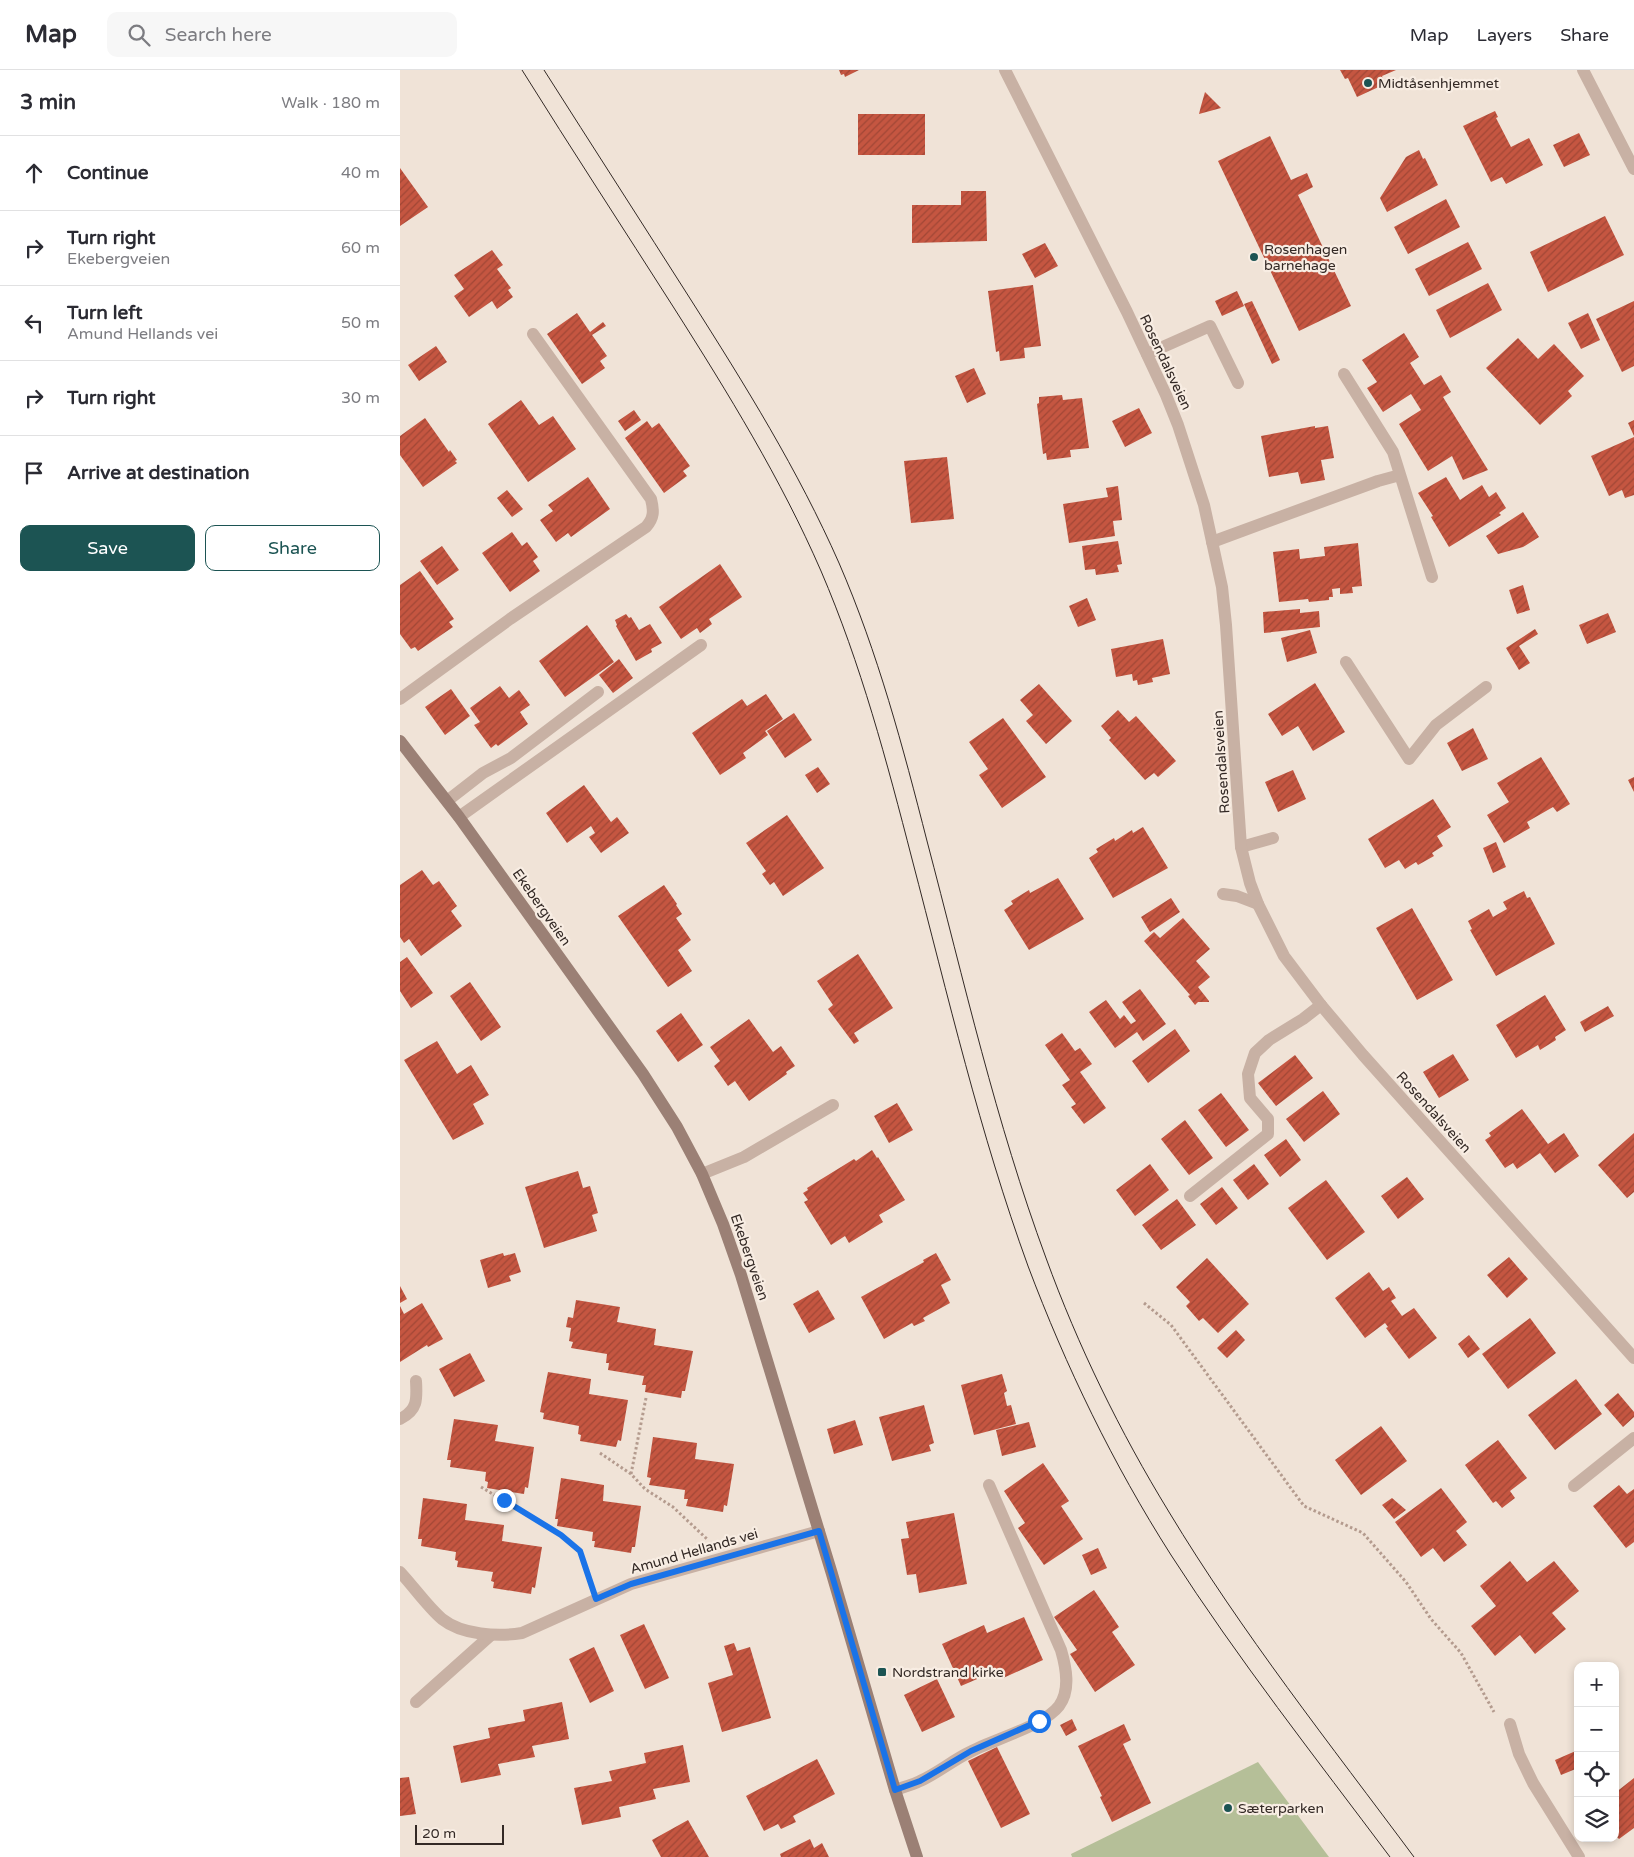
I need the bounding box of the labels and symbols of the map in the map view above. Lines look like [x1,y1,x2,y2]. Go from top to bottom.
place label: Midtåsenhjemmet [1378,75,1500,92]
marker: Midtåsenhjemmet [1362,77,1374,89]
place label: Rosenhagen barnehage [1264,241,1347,274]
marker: Rosenhagen barnehage [1248,251,1260,263]
street label: Rosendalsveien [1136,312,1195,413]
street label: Rosendalsveien [1209,710,1234,814]
street label: Ekebergveien [509,865,574,949]
street label: Rosendalsveien [1393,1068,1475,1157]
street label: Ekebergveien [727,1212,772,1303]
route end [493,1489,516,1512]
street label: Amund Hellands vei [628,1525,760,1578]
place label: Nordstrand kirke [892,1664,1004,1681]
marker: Nordstrand kirke [876,1666,888,1678]
route start [1028,1710,1051,1733]
place label: Sæterparken [1238,1800,1324,1817]
marker: Sæterparken [1222,1802,1234,1814]
scale bar [415,1822,504,1845]

